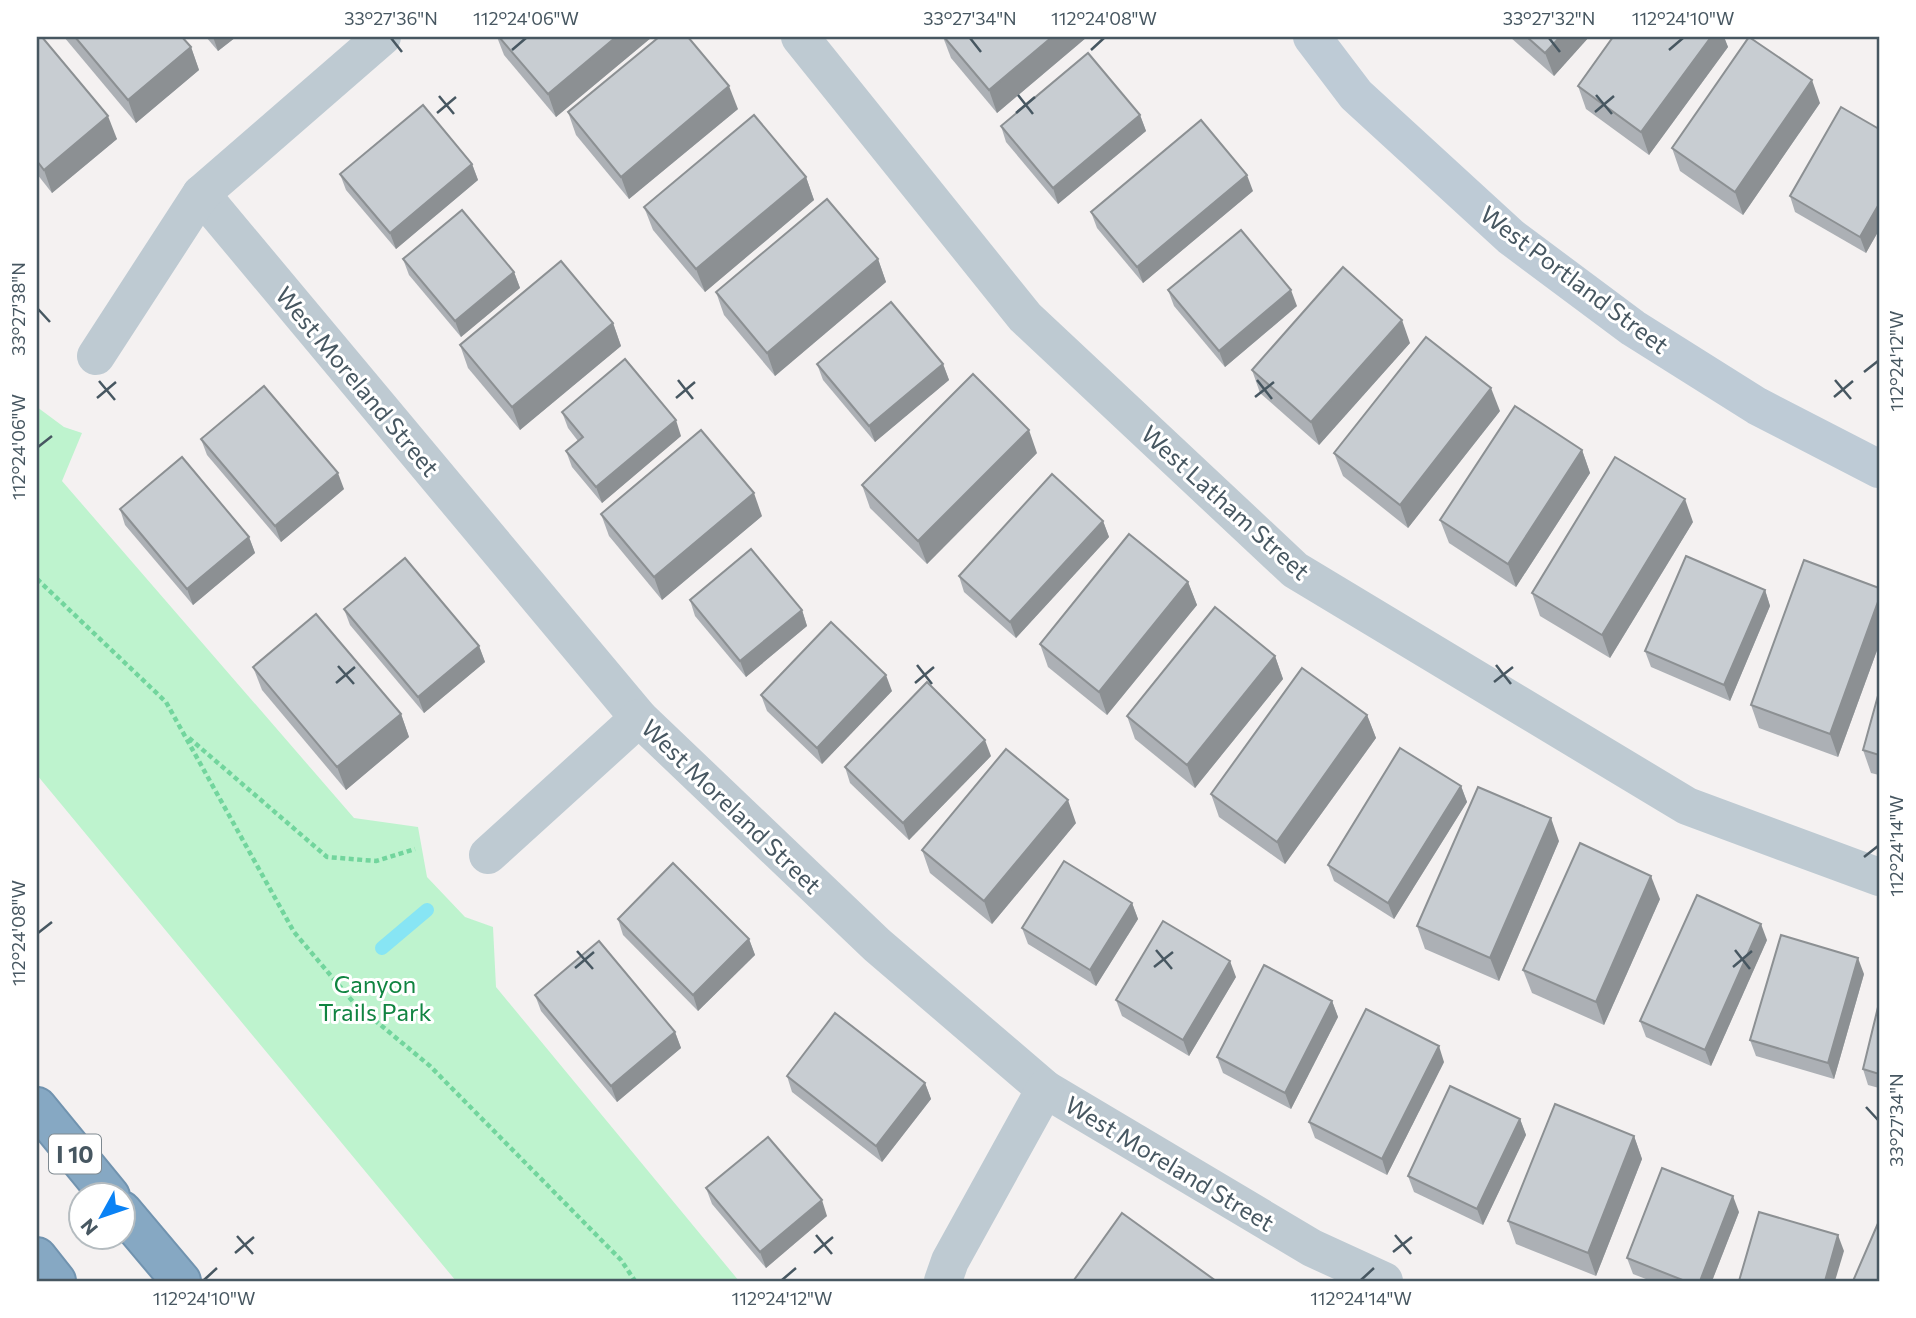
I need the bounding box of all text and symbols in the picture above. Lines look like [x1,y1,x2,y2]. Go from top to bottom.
text: 33°27'36"N [344,7,438,29]
text: 112°24'06"W [473,7,579,29]
text: 33°27'34"N [923,7,1017,29]
text: 112°24'08"W [1051,7,1157,29]
text: 33°27'32"N [1503,7,1595,29]
text: 112°24'10"W [1632,7,1734,29]
street label: West Portland Street [1475,199,1675,359]
text: 33°27'38"N [7,262,29,356]
street label: West Moreland Street [270,280,446,482]
text: 112°24'12"W [1885,311,1907,411]
text: 112°24'06"W [7,394,29,500]
street label: West Latham Street [1136,419,1316,585]
street label: West Moreland Street [636,713,828,899]
text: 112°24'14"W [1885,795,1907,897]
text: 112°24'08"W [7,880,29,986]
park label: Canyon Trails Park [318,969,432,1026]
text: 33°27'34"N [1885,1073,1907,1167]
street label: West Moreland Street [1060,1089,1280,1237]
road number: I 10 [49,1134,101,1174]
north arrow [66,1182,136,1252]
text: N [75,1214,102,1240]
text: 112°24'10"W [153,1287,255,1309]
text: 112°24'12"W [732,1287,832,1309]
text: 112°24'14"W [1310,1287,1412,1309]

